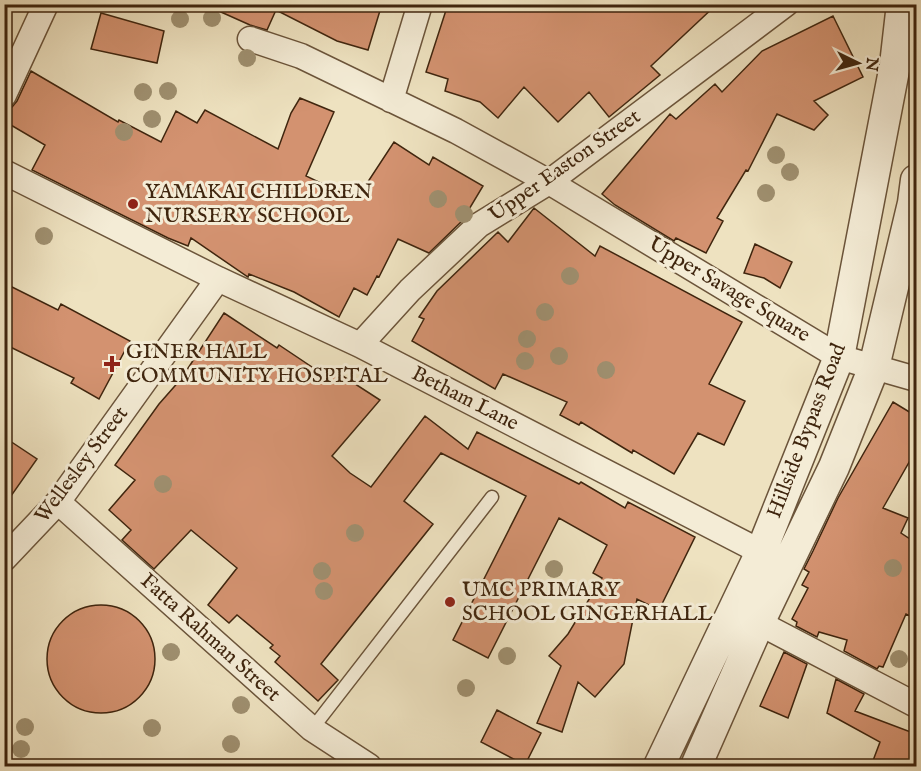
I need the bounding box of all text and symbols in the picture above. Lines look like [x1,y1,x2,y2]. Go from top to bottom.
north arrow [828,33,888,93]
text: N [860,55,882,72]
street label: Upper Easton Street [484,104,646,228]
place label: YAMAKAI CHILDREN NURSERY SCHOOL [145,179,372,230]
marker: YAMAKAI CHILDREN NURSERY SCHOOL [126,197,140,211]
street label: Upper Savage Square [643,231,815,349]
place label: GINER HALL COMMUNITY HOSPITAL [126,339,388,390]
street label: Hillside Bypass Road [761,339,853,522]
marker: GINER HALL COMMUNITY HOSPITAL [103,355,121,373]
street label: Betham Lane [407,360,523,438]
street label: Wellesley Street [29,401,135,529]
street label: Fatta Rahman Street [134,568,286,708]
place label: UMC PRIMARY SCHOOL GINGERHALL [462,577,713,628]
marker: UMC PRIMARY SCHOOL GINGERHALL [443,595,457,609]

